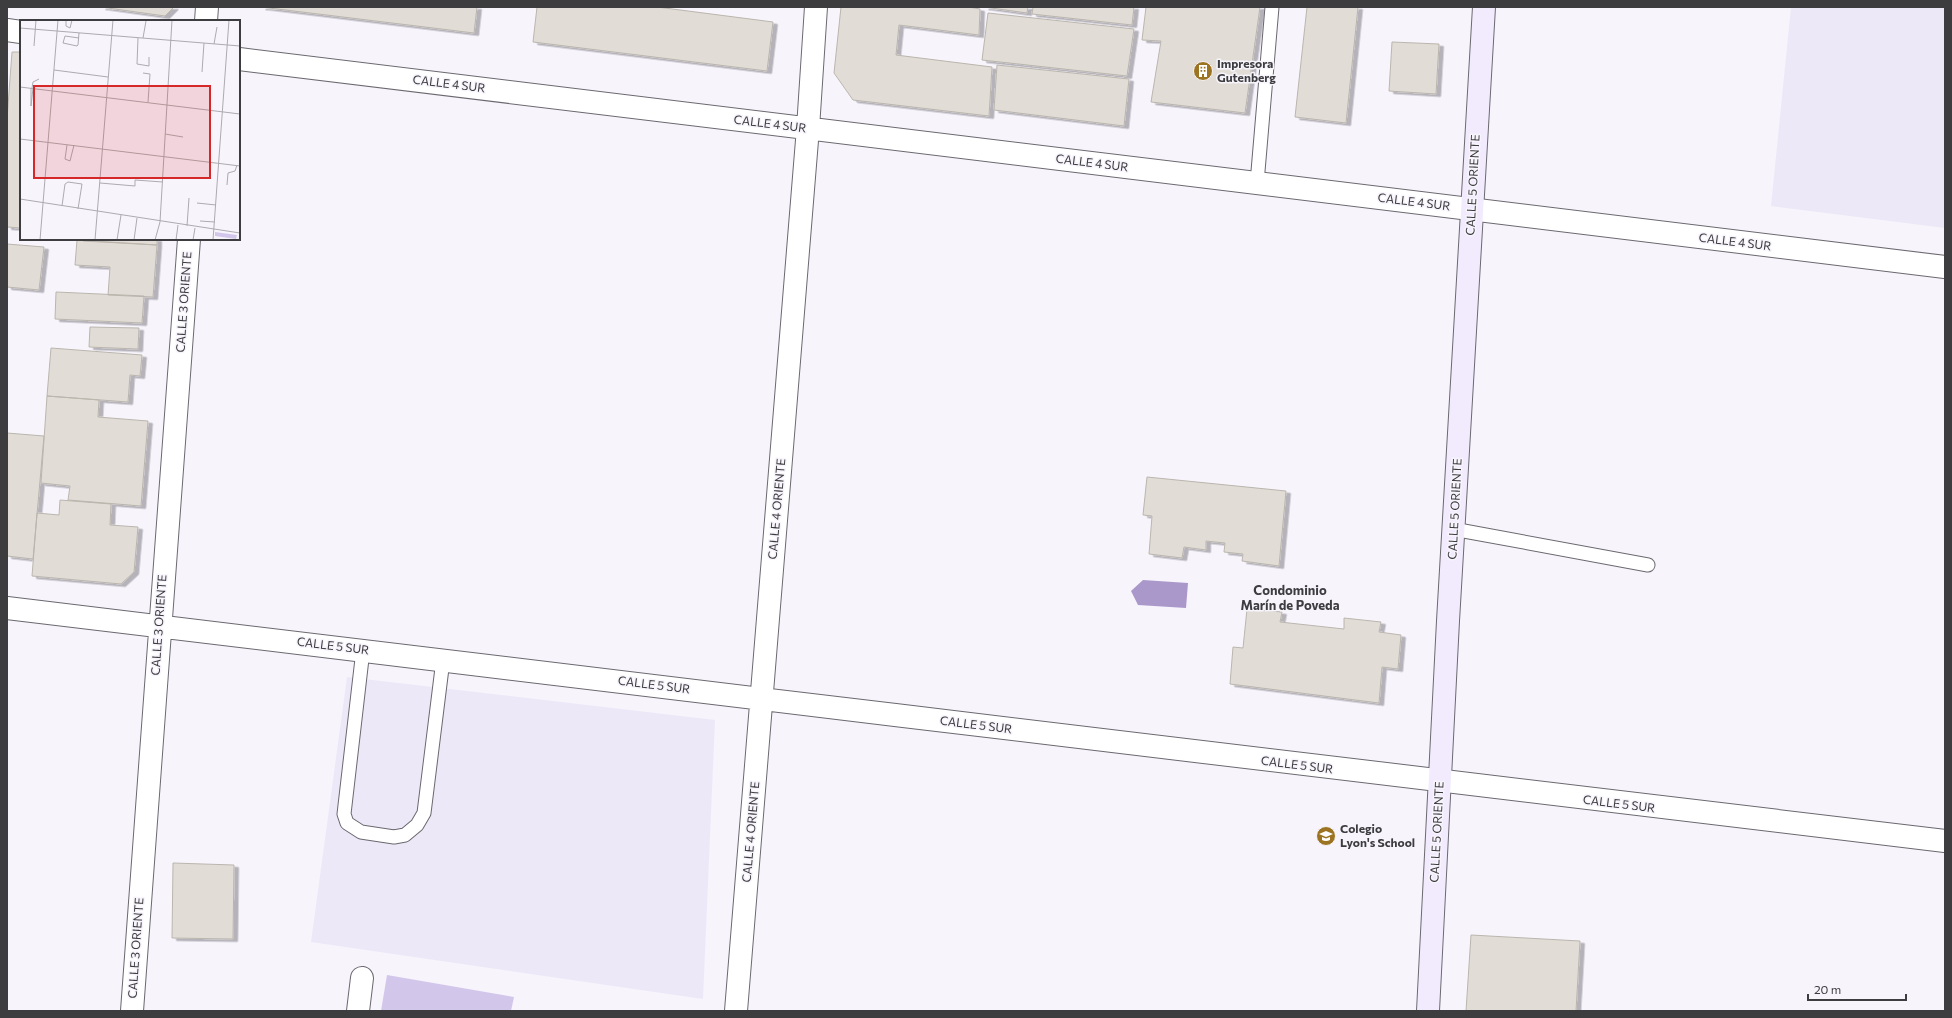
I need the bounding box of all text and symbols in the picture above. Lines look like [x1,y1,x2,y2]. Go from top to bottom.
inset map [20,20,240,240]
place label: Impresora Gutenberg [1217,56,1276,84]
building icon: Impresora Gutenberg [1192,60,1214,82]
street label: CALLE 4 SUR [412,72,486,94]
street label: CALLE 4 SUR [733,112,807,134]
street label: CALLE 5 ORIENTE [1462,134,1482,236]
street label: CALLE 4 SUR [1055,151,1129,173]
street label: CALLE 4 SUR [1377,190,1451,212]
street label: CALLE 4 SUR [1698,230,1772,252]
street label: CALLE 3 ORIENTE [172,251,194,353]
street label: CALLE 4 ORIENTE [765,458,787,560]
street label: CALLE 5 ORIENTE [1444,458,1464,560]
street label: CALLE 3 ORIENTE [147,574,169,676]
district label: Condominio Marín de Poveda [1241,582,1340,613]
street label: CALLE 5 SUR [296,634,370,656]
street label: CALLE 5 SUR [617,673,691,695]
street label: CALLE 5 SUR [939,713,1013,735]
street label: CALLE 5 SUR [1260,753,1334,775]
street label: CALLE 4 ORIENTE [739,781,761,883]
street label: CALLE 5 ORIENTE [1426,781,1446,883]
street label: CALLE 5 SUR [1582,792,1656,814]
place label: Colegio Lyon's School [1340,821,1415,849]
school or university icon: Colegio Lyon's School [1315,825,1337,847]
street label: CALLE 3 ORIENTE [124,897,146,999]
scale bar [1808,976,1906,1002]
text: 20 m [1814,982,1841,996]

